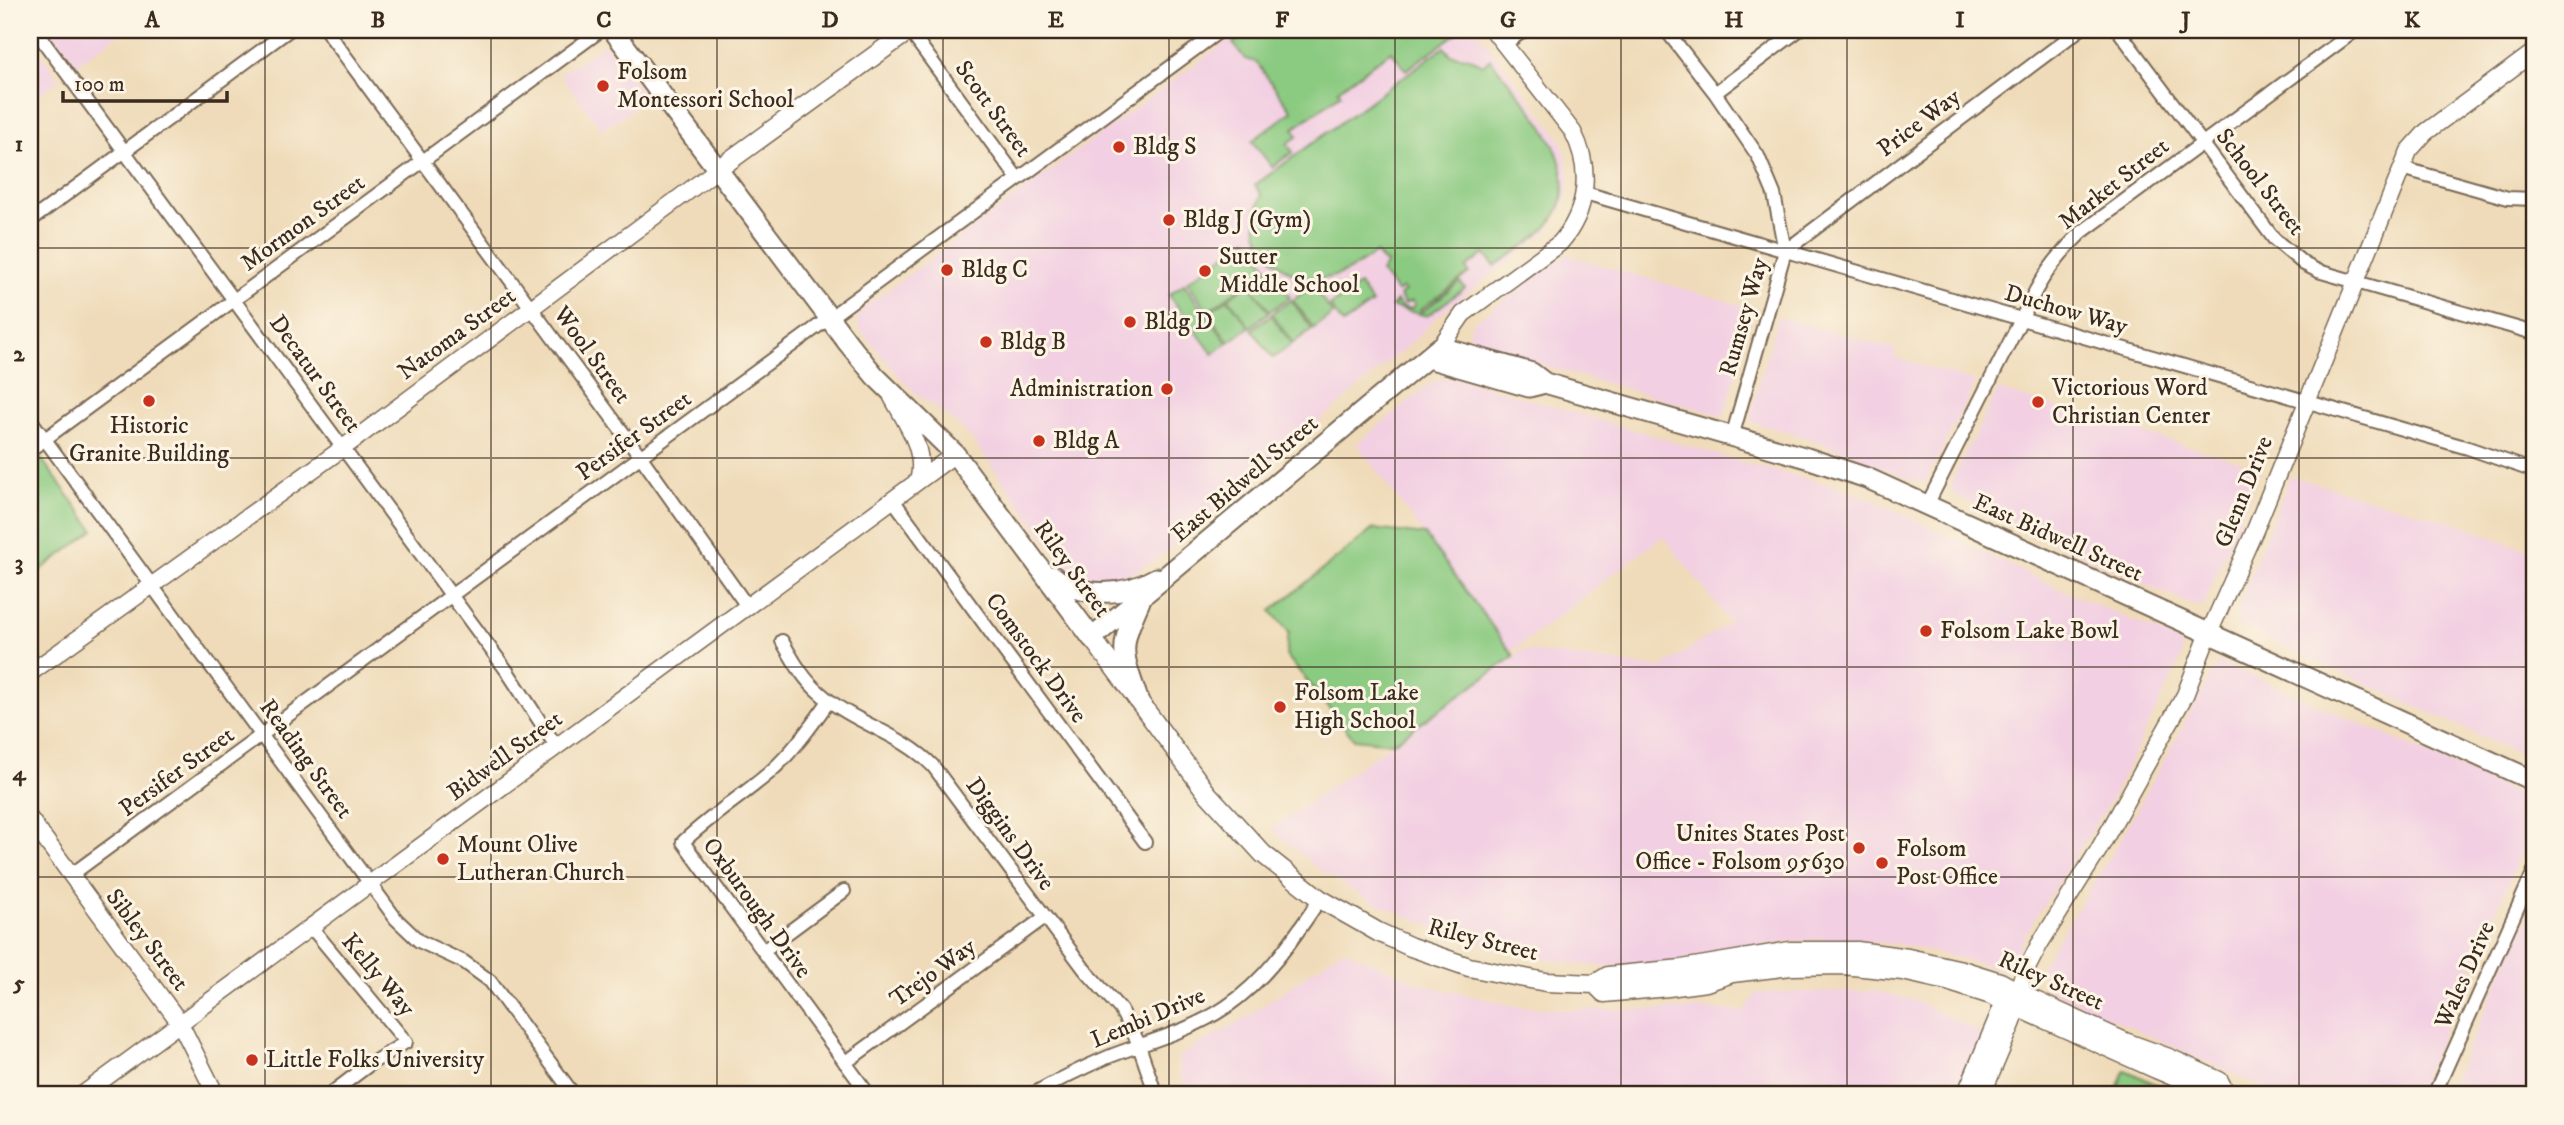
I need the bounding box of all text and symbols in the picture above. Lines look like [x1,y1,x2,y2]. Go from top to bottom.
text: A [144,6,161,35]
text: B [371,6,385,35]
text: C [596,6,612,35]
text: D [821,6,839,35]
text: E [1048,6,1064,35]
text: F [1275,6,1290,35]
text: G [1500,6,1516,35]
text: H [1724,6,1744,35]
text: I [1955,6,1965,35]
text: J [2178,6,2191,35]
text: K [2404,6,2421,35]
street label: Scott Street [948,55,1038,163]
place label: Folsom Montessori School [617,57,795,115]
scale bar [63,60,228,104]
text: 100 m [74,72,125,98]
marker: Folsom Montessori School [595,78,611,94]
street label: Price Way [1871,82,1967,164]
street label: School Street [2209,122,2311,242]
text: 1 [15,130,23,159]
street label: Market Street [2053,131,2176,237]
place label: Bldg S [1133,132,1197,162]
marker: Bldg S [1111,139,1127,155]
street label: Mormon Street [235,168,371,278]
place label: Bldg J (Gym) [1183,205,1311,235]
marker: Bldg J (Gym) [1161,212,1177,228]
place label: Sutter Middle School [1219,242,1360,300]
street label: Rumsey Way [1713,254,1775,380]
place label: Bldg C [961,255,1028,285]
marker: Bldg C [939,262,955,278]
marker: Sutter Middle School [1197,263,1213,279]
street label: Duchow Way [2001,278,2131,342]
street label: Natoma Street [392,281,522,387]
street label: Wool Street [546,300,638,410]
place label: Bldg D [1144,307,1213,337]
street label: Decatur Street [262,309,368,439]
marker: Bldg D [1122,314,1138,330]
place label: Bldg B [1000,327,1066,357]
marker: Bldg B [978,334,994,350]
text: 2 [13,340,25,369]
place label: Victorious Word Christian Center [2051,373,2210,431]
place label: Administration [1010,374,1153,404]
marker: Administration [1159,381,1175,397]
street label: Persifer Street [571,384,698,488]
marker: Historic Granite Building [141,393,157,409]
marker: Victorious Word Christian Center [2030,394,2046,410]
street label: East Bidwell Street [1165,409,1325,549]
place label: Historic Granite Building [69,411,229,469]
place label: Bldg A [1053,426,1120,456]
street label: Glenn Drive [2208,432,2280,552]
marker: Bldg A [1031,433,1047,449]
street label: East Bidwell Street [1968,487,2148,589]
street label: Riley Street [1027,515,1117,624]
text: 3 [15,549,23,578]
street label: Comstock Drive [979,587,1093,729]
place label: Folsom Lake Bowl [1940,616,2120,646]
marker: Folsom Lake Bowl [1918,623,1934,639]
place label: Folsom Lake High School [1294,678,1419,736]
street label: Reading Street [253,693,360,825]
marker: Folsom Lake High School [1272,699,1288,715]
street label: Bidwell Street [442,704,569,808]
street label: Persifer Street [114,720,241,824]
text: 4 [12,759,27,788]
street label: Diggins Drive [959,771,1061,897]
place label: Unites States Post Office - Folsom 95630 [1635,819,1845,877]
place label: Mount Olive Lutheran Church [457,830,625,888]
street label: Oxburough Drive [696,832,818,984]
place label: Folsom Post Office [1896,834,1998,892]
marker: Unites States Post Office - Folsom 95630 [1851,840,1867,856]
marker: Mount Olive Lutheran Church [435,851,451,867]
marker: Folsom Post Office [1874,855,1890,871]
street label: Sibley Street [99,883,195,997]
street label: Riley Street [1425,912,1542,968]
street label: Wales Drive [2428,917,2502,1034]
street label: Kelly Way [335,927,422,1023]
street label: Trejo Way [884,931,982,1014]
street label: Riley Street [1994,944,2109,1018]
text: 5 [12,969,25,998]
street label: Lembi Drive [1086,980,1210,1055]
place label: Little Folks University [266,1045,485,1075]
marker: Little Folks University [244,1052,260,1068]

